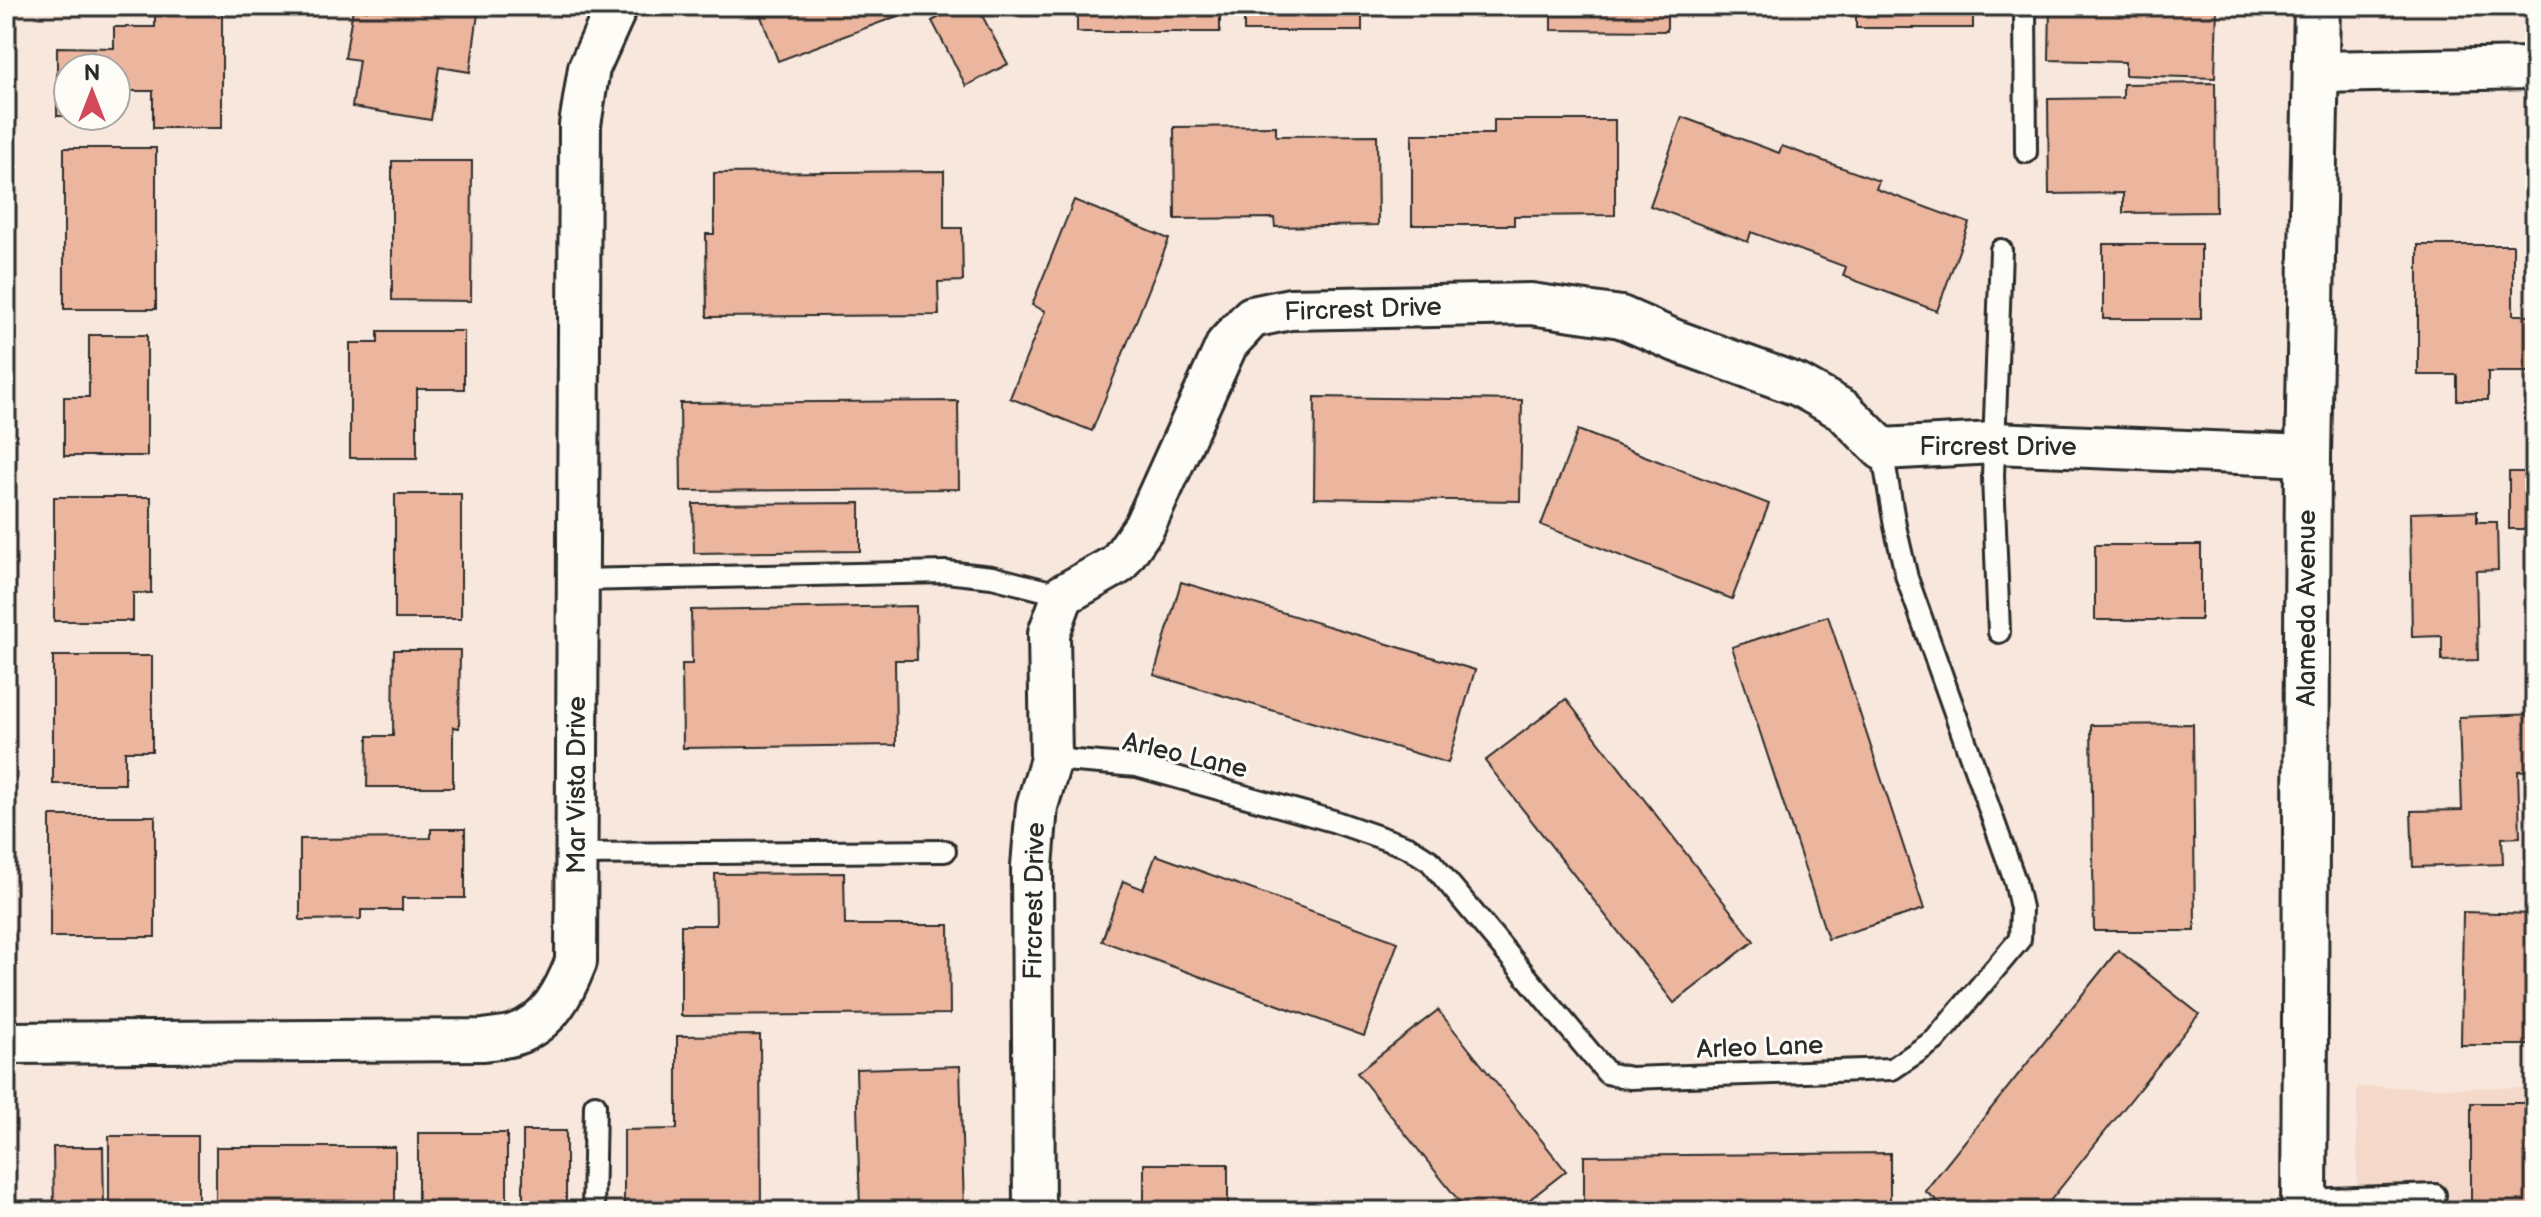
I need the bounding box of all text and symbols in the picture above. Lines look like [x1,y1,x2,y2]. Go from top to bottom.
north arrow [52,52,132,132]
text: N [84,60,100,87]
street label: Fircrest Drive [1284,292,1442,328]
street label: Fircrest Drive [1919,432,2077,463]
street label: Alameda Avenue [2292,509,2323,707]
street label: Mar Vista Drive [562,696,593,874]
street label: Arleo Lane [1120,727,1250,785]
street label: Fircrest Drive [1018,822,1052,980]
street label: Arleo Lane [1696,1030,1824,1066]

